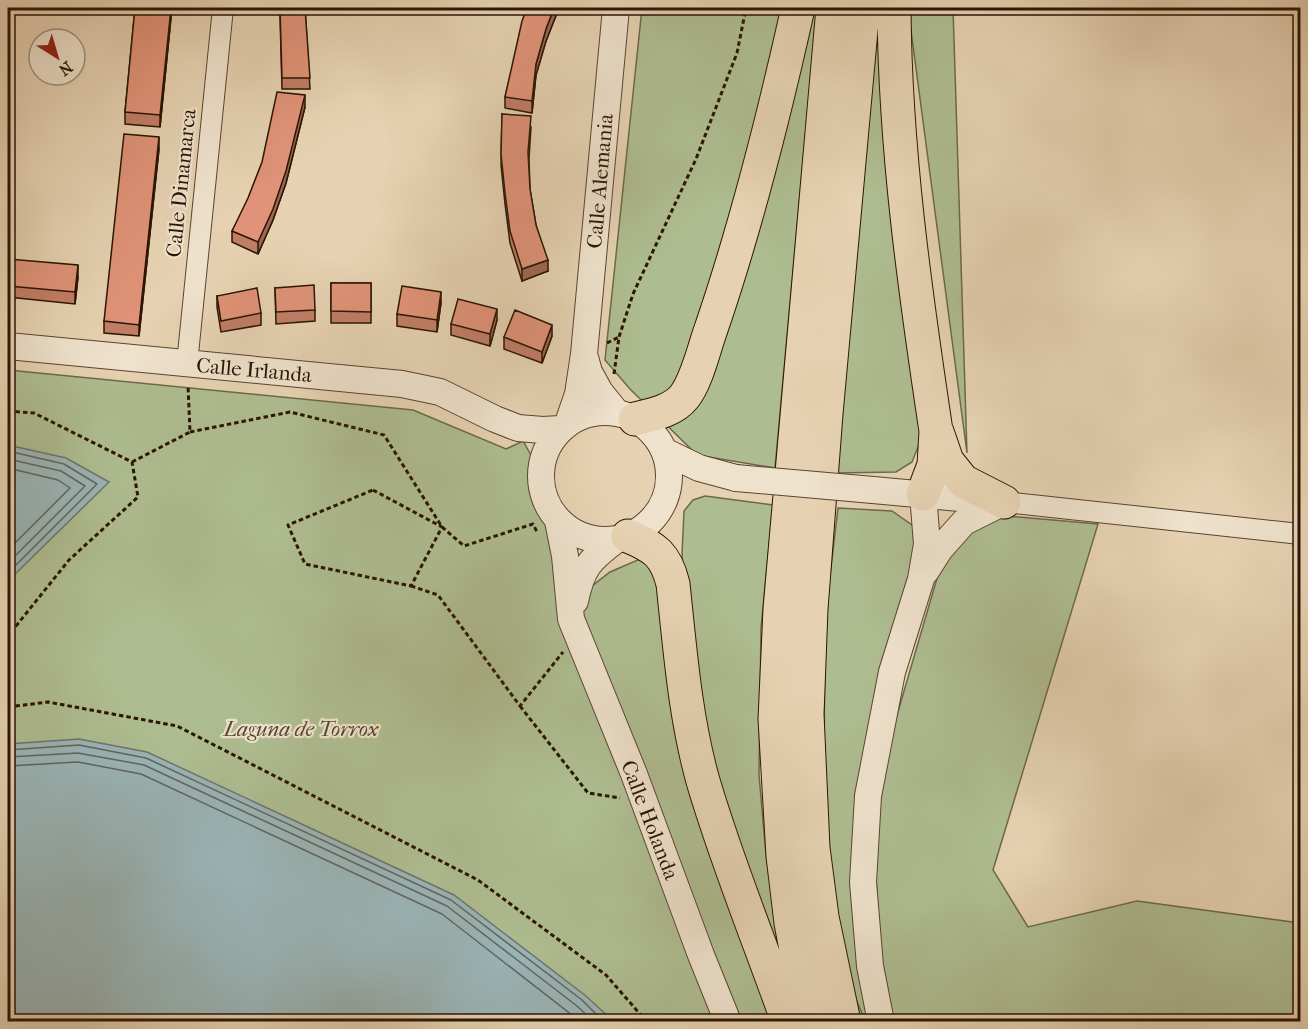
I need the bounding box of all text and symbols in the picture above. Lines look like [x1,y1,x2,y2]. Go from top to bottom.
north arrow [27,27,87,87]
text: N [54,57,76,80]
street label: Calle Dinamarca [161,107,201,259]
street label: Calle Alemania [582,112,618,249]
street label: Calle Irlanda [195,353,313,387]
park label: Laguna de Torrox [222,717,379,741]
street label: Calle Holanda [616,757,684,883]

